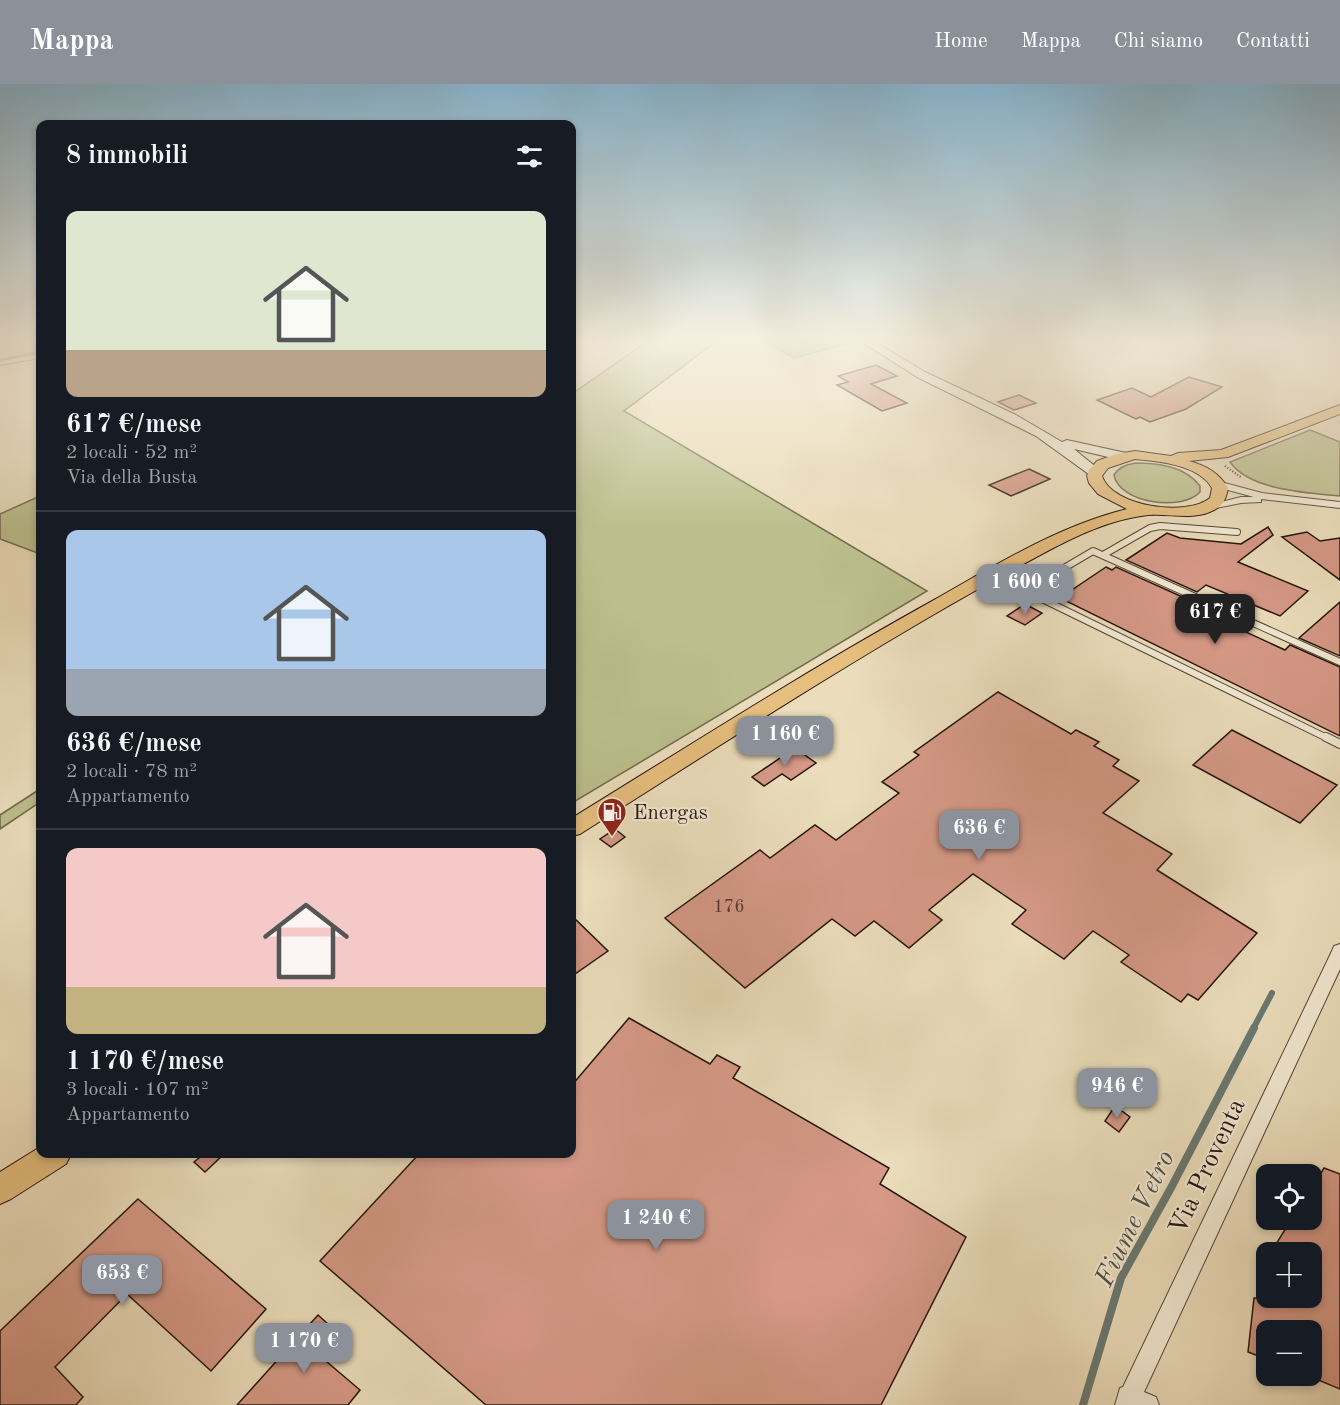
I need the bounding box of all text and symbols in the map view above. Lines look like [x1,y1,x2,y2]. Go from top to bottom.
text: Mappa [30,28,114,56]
text: Home [934,31,988,52]
text: Mappa [1021,31,1081,52]
text: Chi siamo [1114,31,1203,52]
text: Contatti [1236,31,1310,52]
icon: filters [513,140,546,173]
text: 8 immobili [66,143,188,169]
icon: home [252,250,360,358]
text: 617 €/mese [66,412,202,438]
text: 2 locali · 52 m² [66,443,197,463]
text: Via della Busta [66,468,197,488]
pin: 1 600 € [970,564,1080,615]
icon: home [252,569,360,677]
text: 1 600 € [990,573,1060,593]
pin: 617 € [1173,594,1257,645]
text: 617 € [1189,603,1241,623]
pin: 1 160 € [730,716,840,767]
text: 1 160 € [750,725,820,745]
text: 636 €/mese [66,731,202,757]
text: 2 locali · 78 m² [66,762,197,782]
text: Appartamento [66,787,190,807]
fuel station icon: Energas [596,796,628,838]
place label: Energas [633,803,708,824]
pin: 636 € [937,810,1021,861]
text: 636 € [953,819,1005,839]
icon: home [252,887,360,995]
house number: 176 [713,898,745,916]
text: 1 170 €/mese [66,1049,224,1075]
pin: 946 € [1075,1068,1159,1119]
text: 946 € [1091,1077,1143,1097]
text: 3 locali · 107 m² [66,1080,209,1100]
street label: Via Proventa [1165,1095,1251,1239]
text: Appartamento [66,1105,190,1125]
water label: Fiume Vetro [1090,1147,1180,1292]
map controls [1256,1164,1322,1386]
button: locate [1256,1164,1322,1230]
pin: 1 240 € [601,1200,711,1251]
text: 1 240 € [621,1209,691,1229]
button: + [1256,1242,1322,1308]
pin: 653 € [80,1255,164,1306]
text: 653 € [96,1264,148,1284]
button: − [1256,1320,1322,1386]
pin: 1 170 € [249,1323,359,1374]
text: 1 170 € [269,1332,339,1352]

